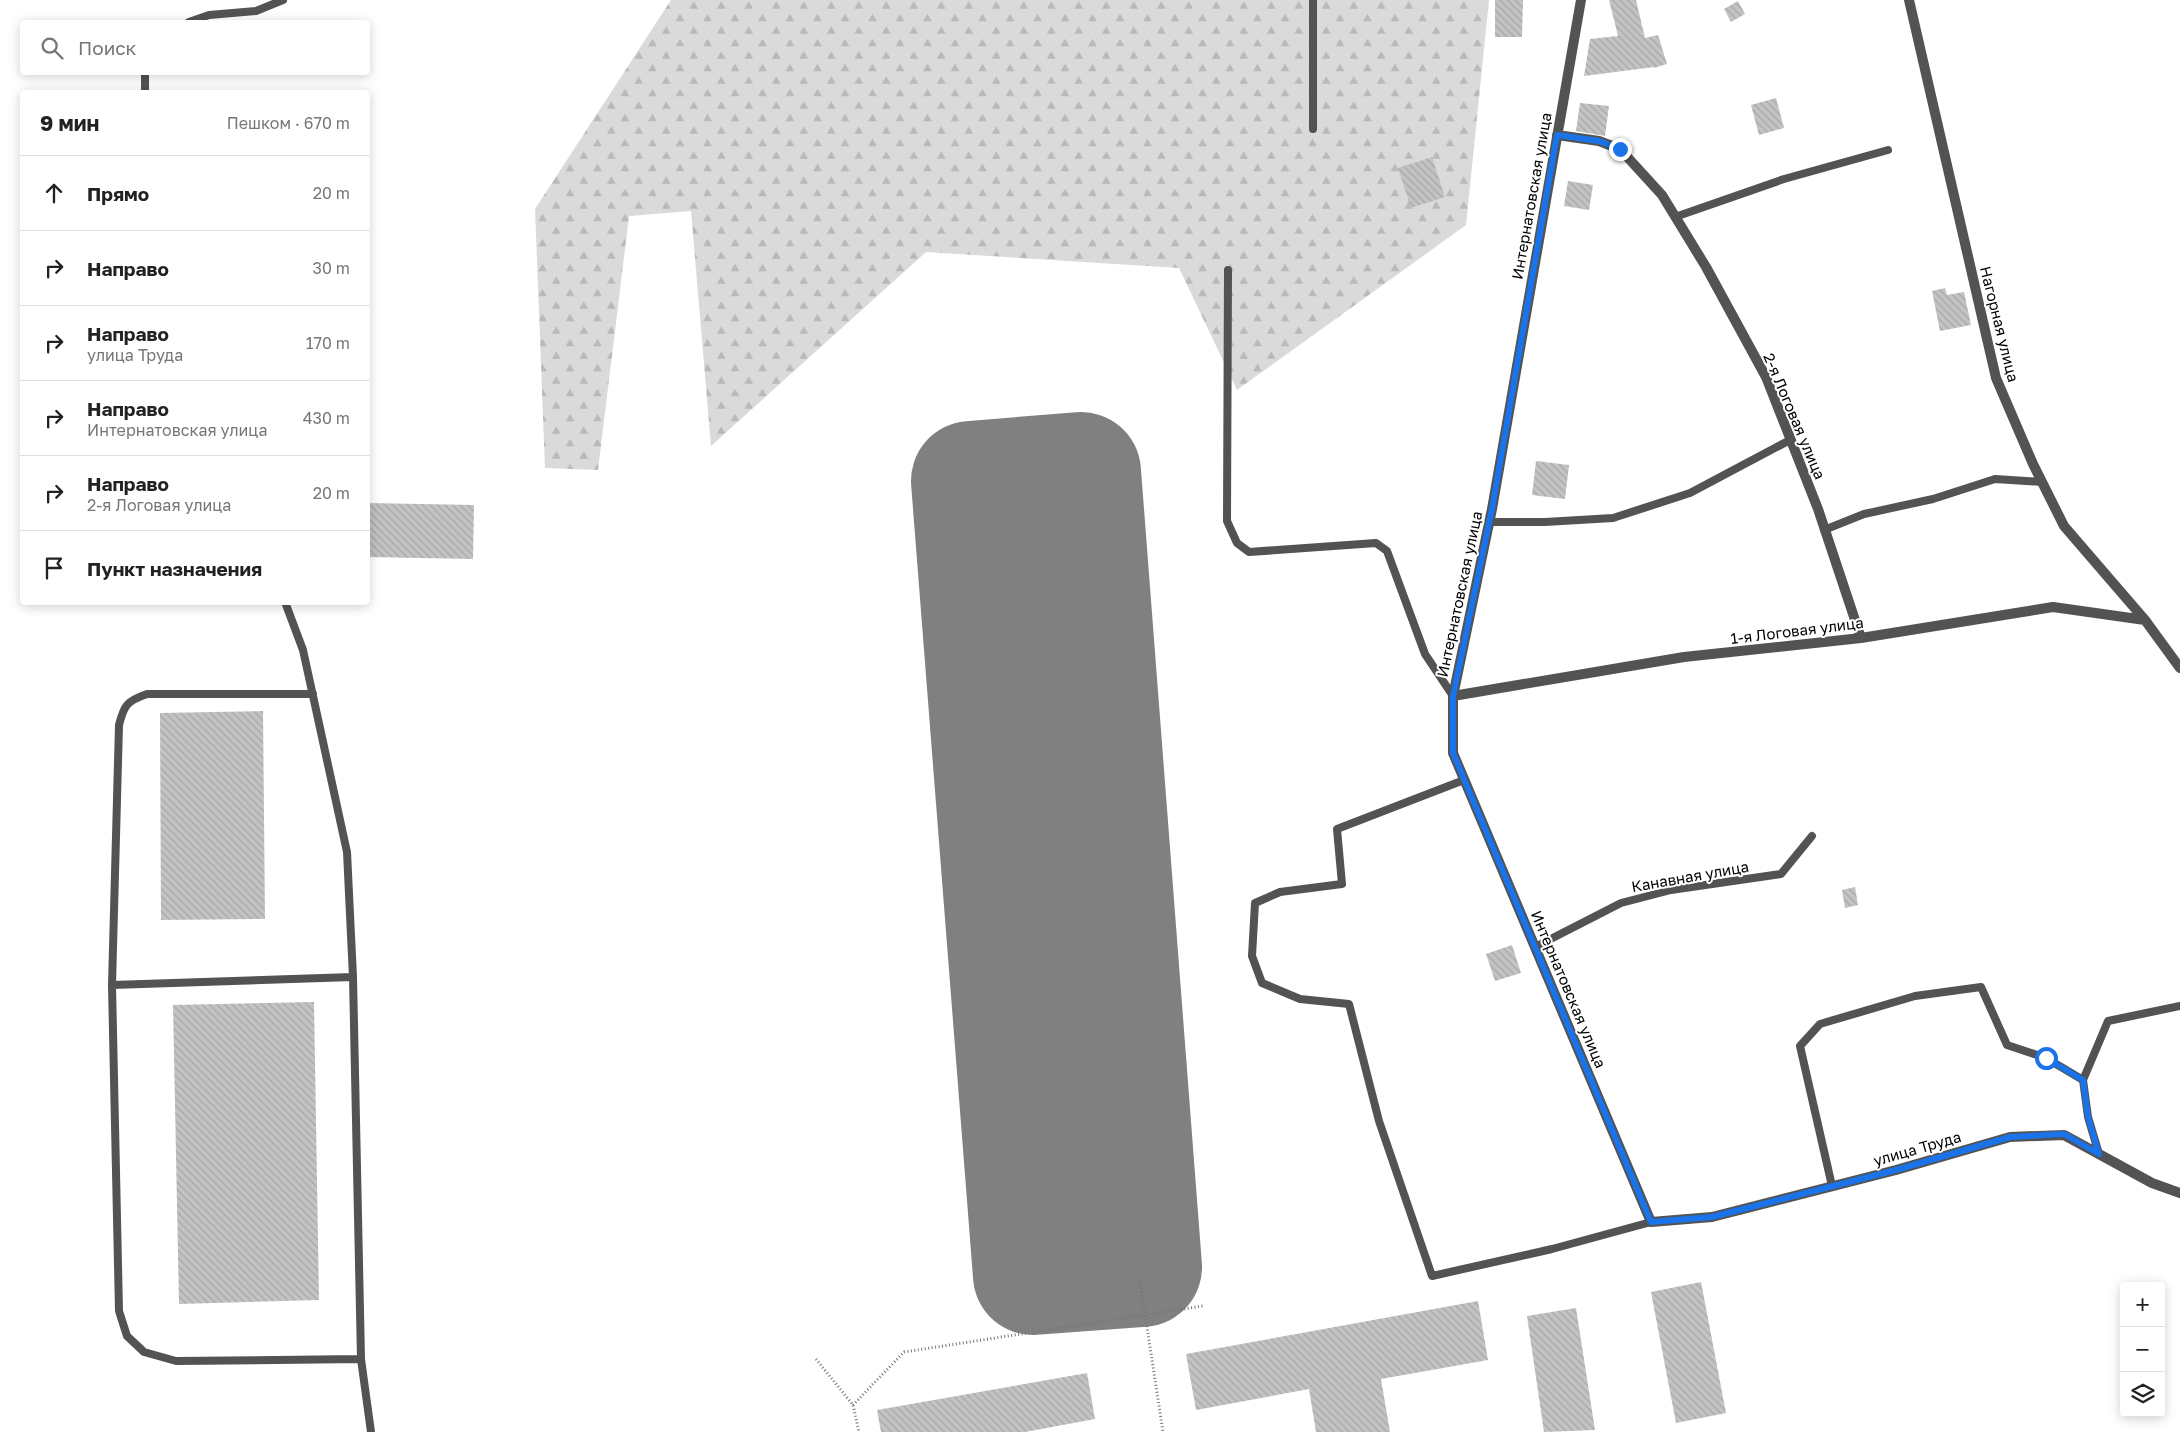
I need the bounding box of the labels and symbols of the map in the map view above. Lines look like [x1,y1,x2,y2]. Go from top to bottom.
street label: Интернатовская улица [1507,111,1555,281]
route end [1609,138,1632,161]
street label: Нагорная улица [1977,264,2023,384]
street label: 2-я Логовая улица [1760,350,1830,482]
street label: Интернатовская улица [1433,509,1485,679]
street label: 1-я Логовая улица [1729,613,1865,647]
street label: Канавная улица [1630,857,1750,895]
street label: Интернатовская улица [1528,908,1610,1070]
route start [2035,1047,2058,1070]
street label: улица Труда [1871,1127,1963,1169]

